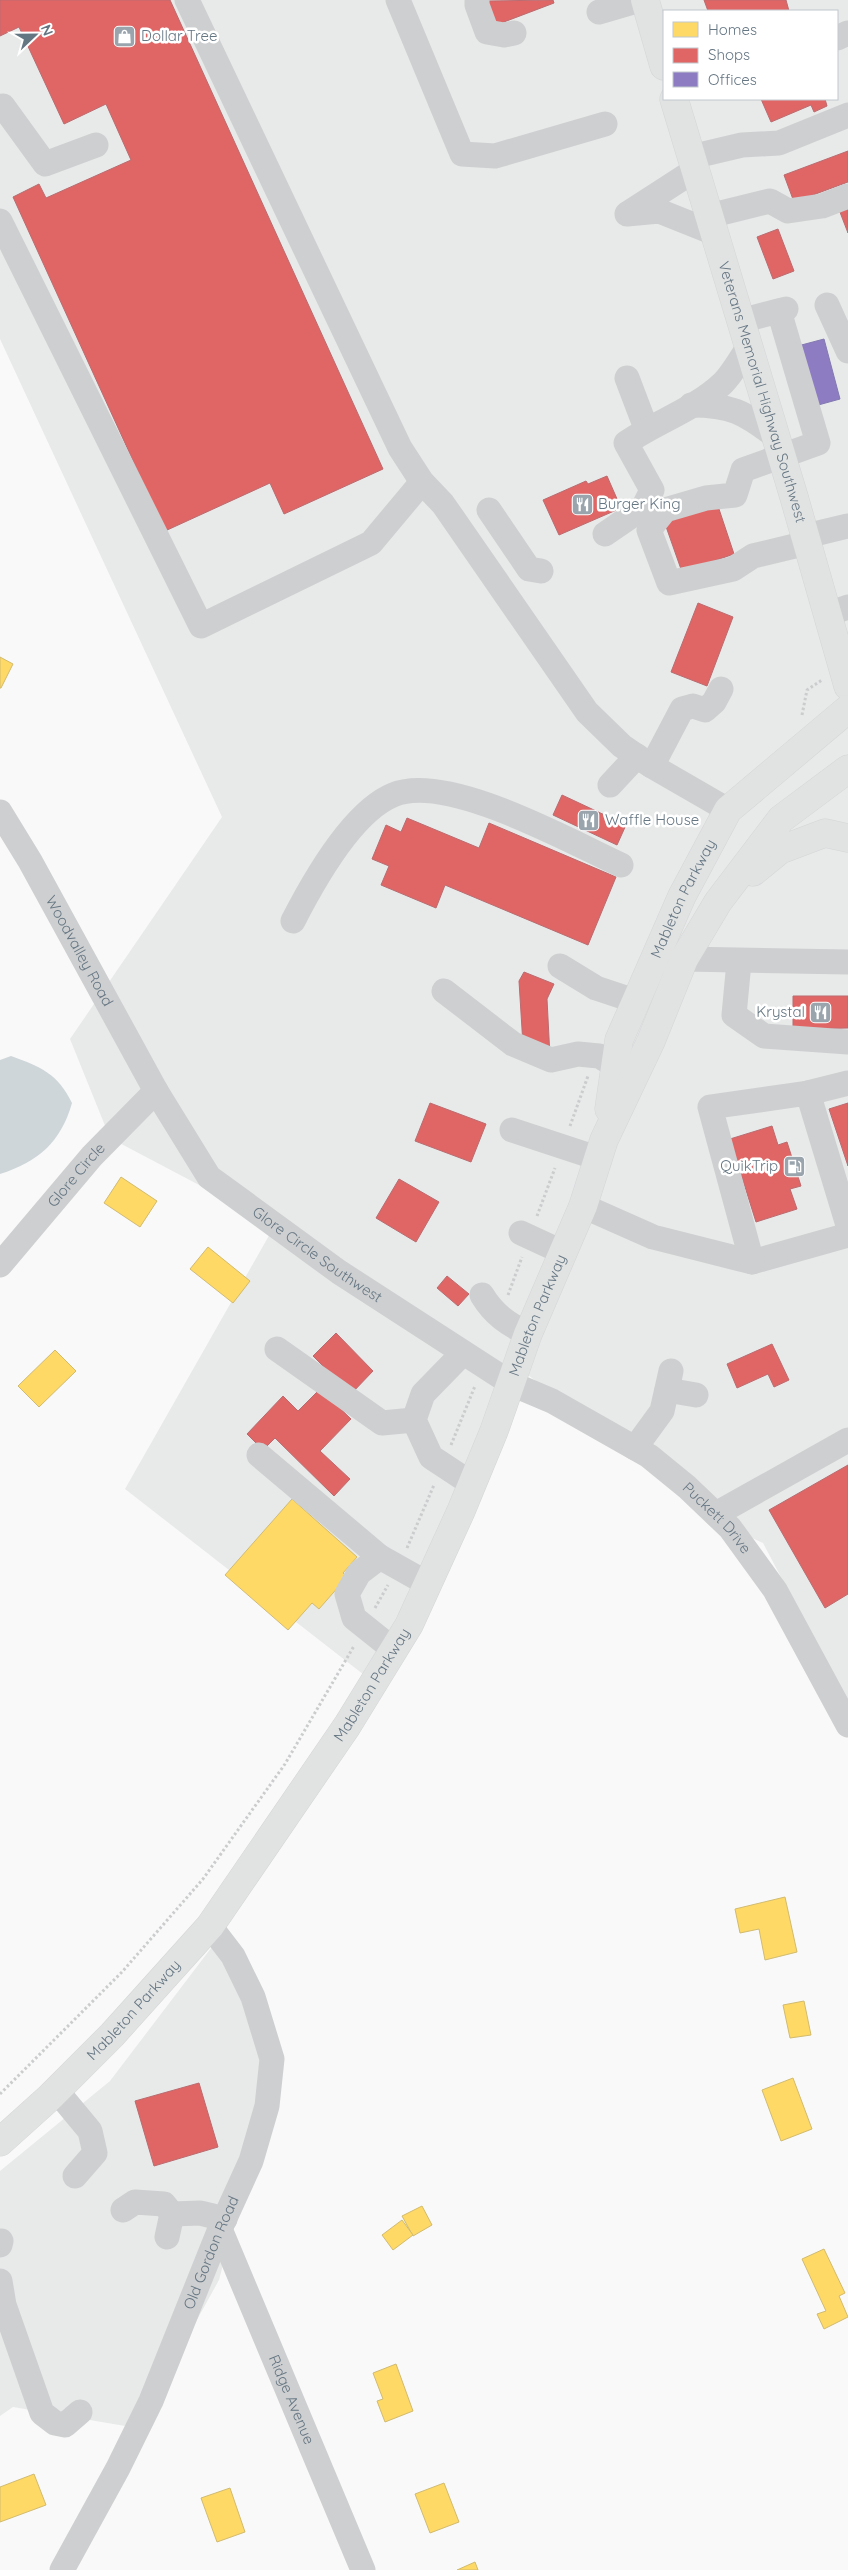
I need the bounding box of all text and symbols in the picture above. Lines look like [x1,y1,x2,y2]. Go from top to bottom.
north arrow [10,10,60,60]
legend [663,10,838,100]
text: Homes [708,20,757,39]
text: N [37,22,57,38]
shop icon: Dollar Tree [113,24,137,48]
place label: Dollar Tree [141,26,217,45]
text: Shops [708,45,750,64]
text: Offices [708,70,757,89]
street label: Veterans Memorial Highway Southwest [714,259,811,525]
restaurant icon: Burger King [570,492,594,516]
place label: Burger King [598,494,681,513]
restaurant icon: Waffle House [577,808,601,832]
place label: Waffle House [605,810,699,829]
street label: Mableton Parkway [646,836,720,961]
street label: Woodvalley Road [42,892,118,1009]
restaurant icon: Krystal [809,1000,833,1024]
place label: Krystal [756,1002,805,1021]
street label: Glore Circle [43,1138,109,1211]
fuel station icon: QuikTrip [782,1154,806,1178]
place label: QuikTrip [720,1156,778,1175]
street label: Glore Circle Southwest [249,1202,386,1306]
street label: Mableton Parkway [504,1251,570,1379]
street label: Puckett Drive [679,1478,756,1557]
street label: Mableton Parkway [329,1624,414,1745]
street label: Mableton Parkway [82,1955,184,2064]
street label: Old Gordon Road [179,2193,243,2312]
street label: Ridge Avenue [265,2352,319,2447]

